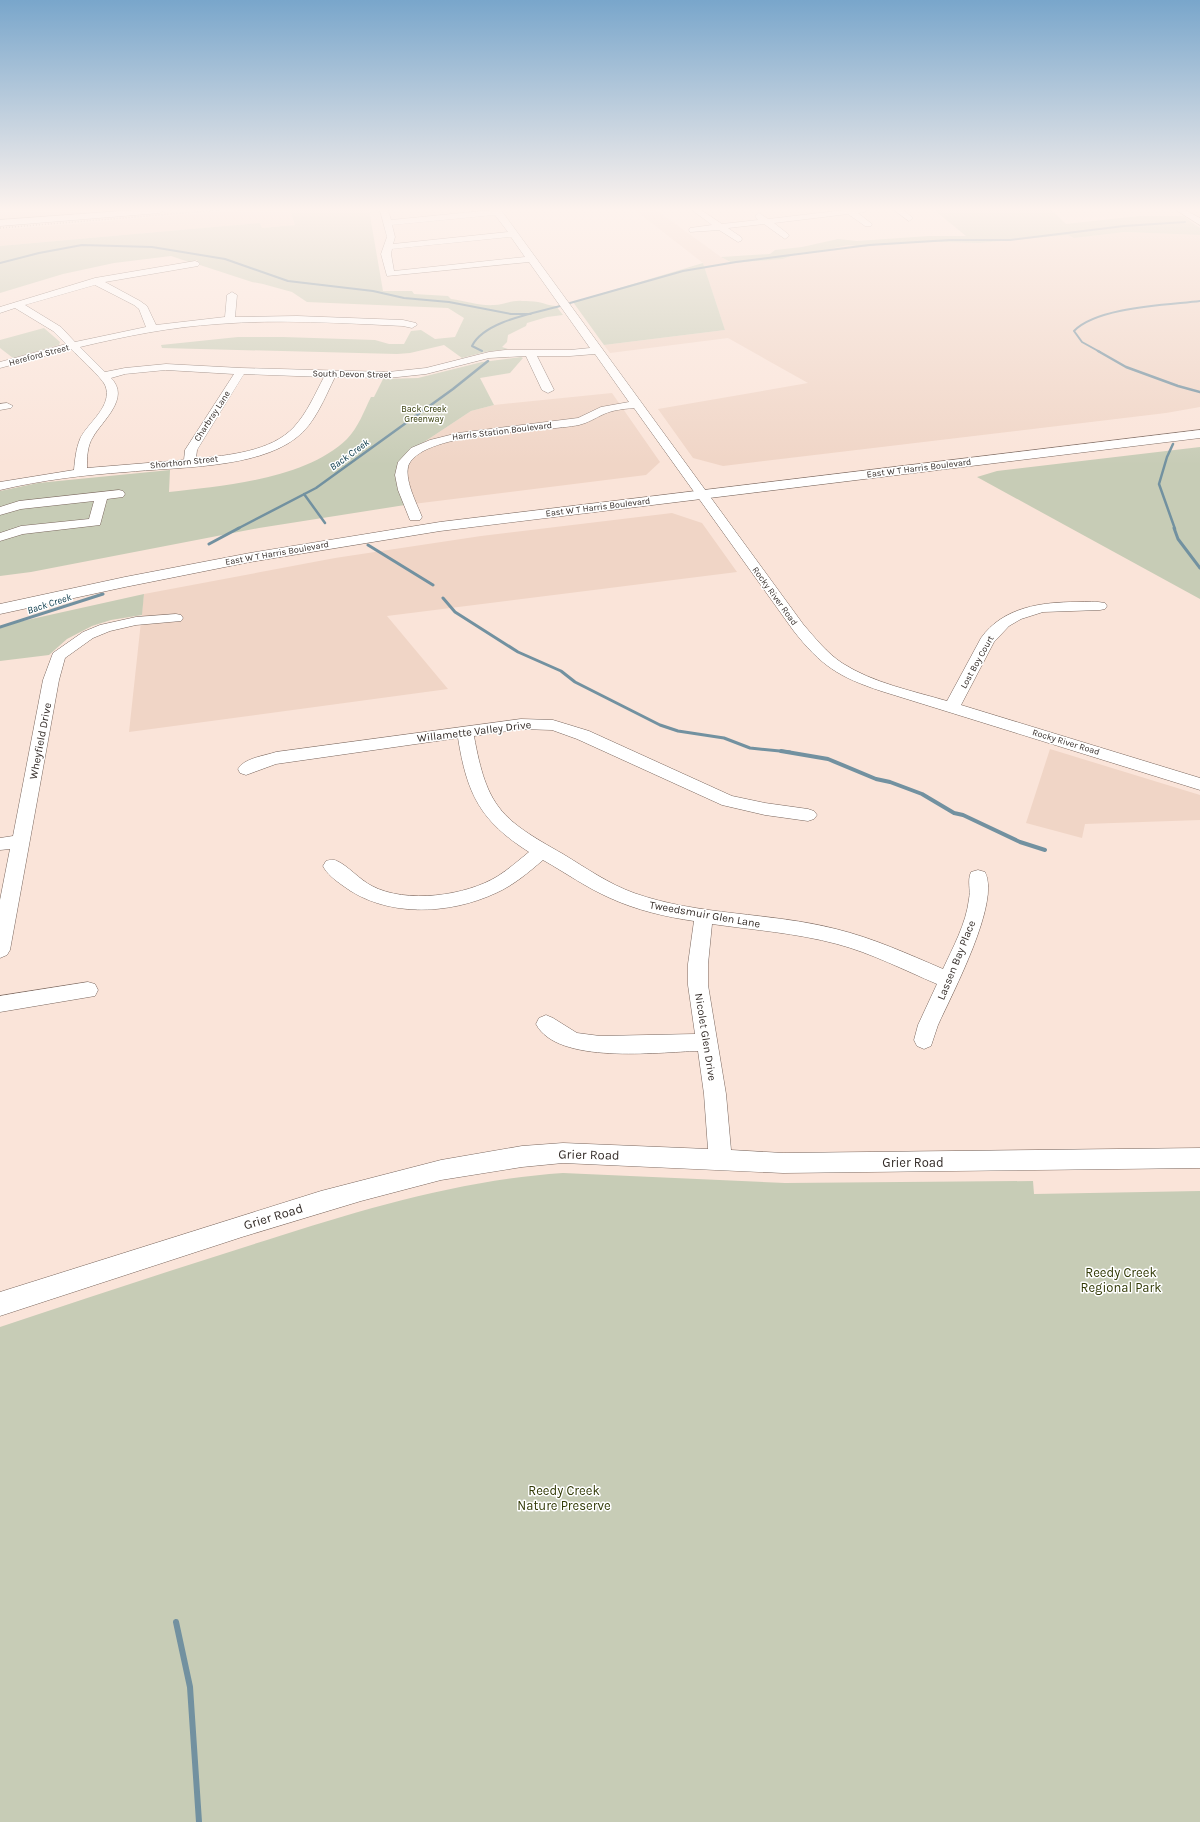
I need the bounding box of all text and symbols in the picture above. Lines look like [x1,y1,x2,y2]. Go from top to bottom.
street label: Hereford Street [8,342,71,368]
street label: South Devon Street [312,368,392,380]
street label: Charbray Lane [192,389,232,443]
park label: Back Creek Greenway [401,404,447,424]
street label: Harris Station Boulevard [451,420,553,442]
water label: Back Creek [328,436,372,473]
street label: Shorthorn Street [150,453,219,471]
street label: East W T Harris Boulevard [866,457,972,479]
street label: East W T Harris Boulevard [545,496,651,518]
street label: East W T Harris Boulevard [224,539,330,567]
street label: Rocky River Road [750,565,800,627]
water label: Back Creek [26,591,74,617]
street label: Lost Boy Court [958,633,996,690]
street label: Wheyfield Drive [27,701,54,781]
street label: Willamette Valley Drive [416,718,532,745]
street label: Rocky River Road [1031,727,1101,757]
street label: Tweedsmuir Glen Lane [649,898,762,931]
street label: Lassen Bay Place [935,918,979,1002]
street label: Nicolet Glen Drive [692,992,719,1082]
street label: Grier Road [558,1146,620,1163]
street label: Grier Road [882,1155,944,1170]
street label: Grier Road [242,1200,305,1233]
park label: Reedy Creek Regional Park [1080,1265,1162,1295]
park label: Reedy Creek Nature Preserve [517,1483,611,1513]

